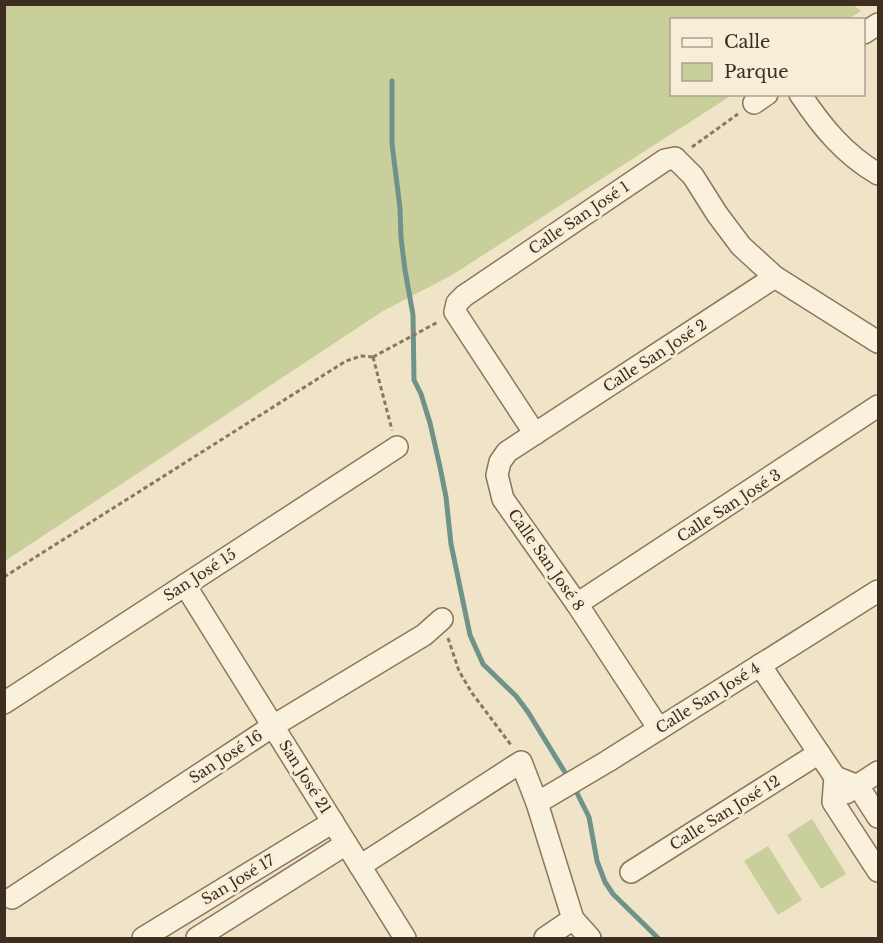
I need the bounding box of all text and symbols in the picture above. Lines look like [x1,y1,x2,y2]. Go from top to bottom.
legend [670,18,865,96]
text: Calle [724,31,770,53]
text: Parque [724,61,789,83]
street label: Calle San José 1 [525,177,633,258]
street label: Calle San José 2 [599,315,710,396]
street label: Calle San José 3 [673,465,784,546]
street label: Calle San José 8 [504,505,589,614]
street label: San José 15 [160,544,240,605]
street label: Calle San José 4 [652,658,763,737]
street label: San José 16 [185,726,266,787]
street label: San José 21 [275,736,336,817]
street label: Calle San José 12 [666,771,783,854]
street label: San José 17 [198,850,278,909]

